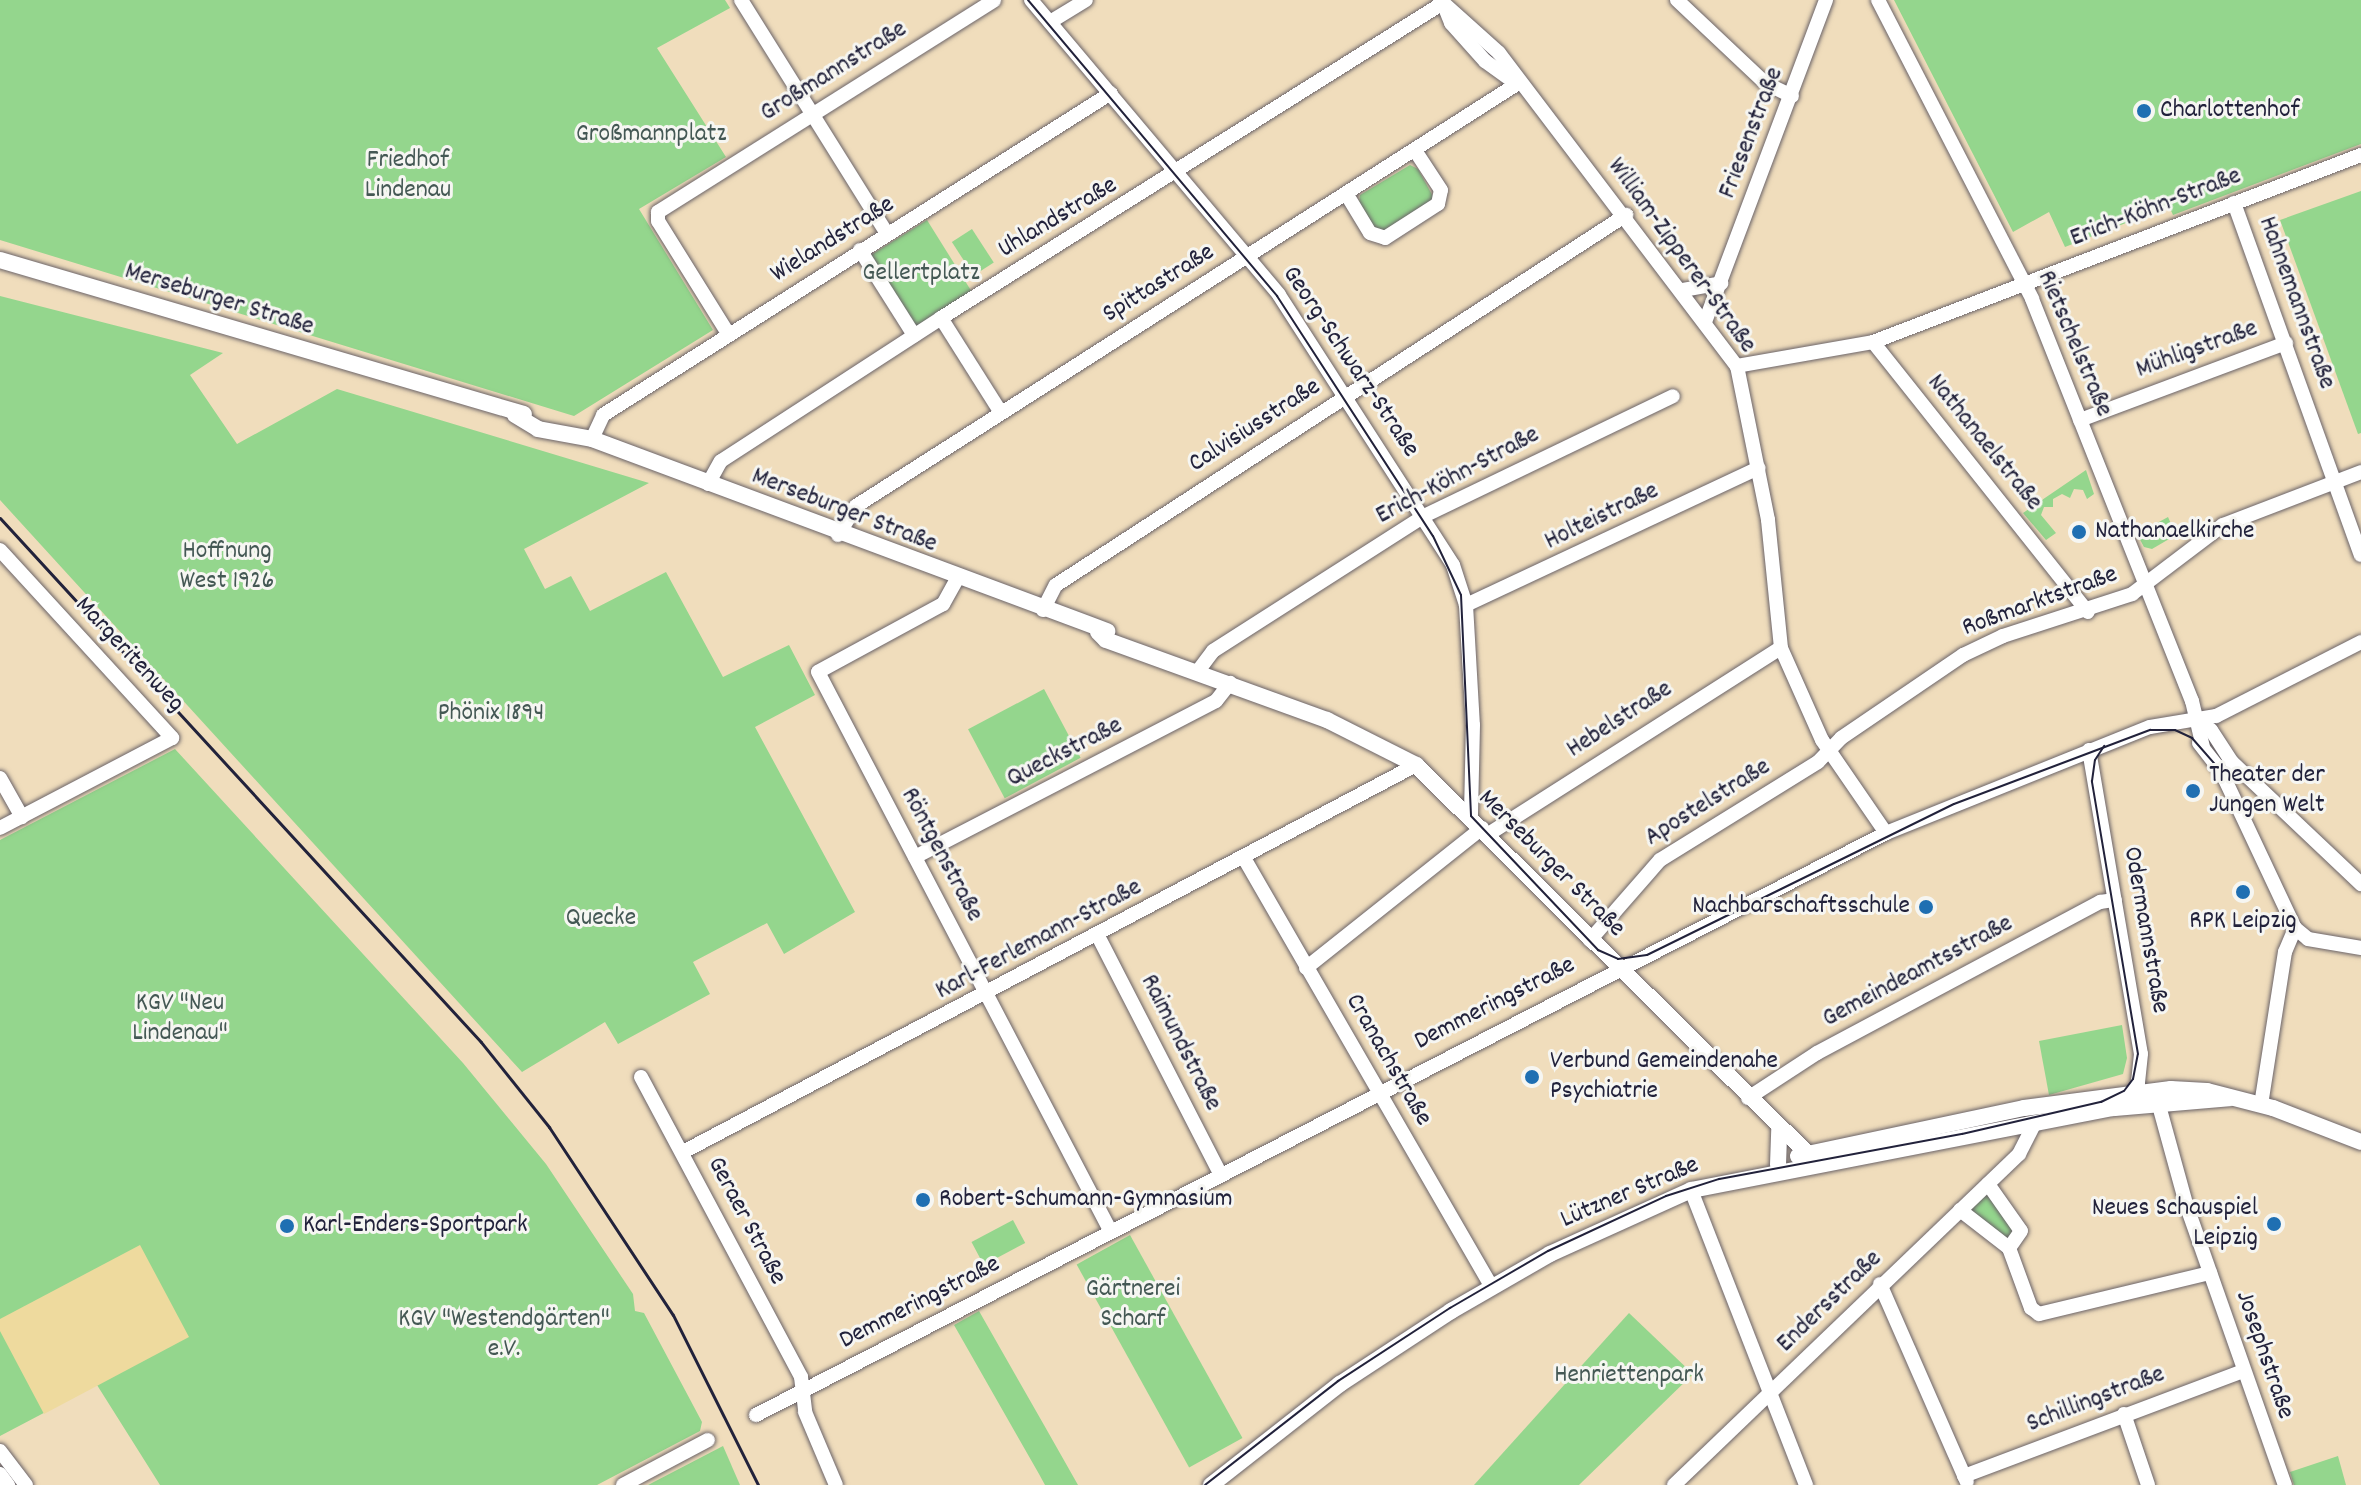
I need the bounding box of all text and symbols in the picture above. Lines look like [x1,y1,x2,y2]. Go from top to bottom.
street label: Großmannstraße [755,15,913,129]
street label: Friesenstraße [1713,63,1791,203]
place label: Charlottenhof [2160,95,2300,127]
marker: Charlottenhof [2135,102,2153,120]
park label: Großmannplatz [576,119,726,151]
park label: Friedhof Lindenau [365,145,451,206]
street label: William-Zipperer-Straße [1600,152,1762,360]
street label: Erich-Köhn-Straße [2066,161,2246,255]
street label: Uhlandstraße [993,170,1123,266]
street label: Wielandstraße [765,190,901,290]
street label: Hahnemannstraße [2250,213,2342,393]
street label: Spittastraße [1097,237,1221,331]
street label: Merseburger Straße [121,256,317,344]
park label: Gellertplatz [862,258,980,290]
street label: Georg-Schwarz-Straße [1274,260,1426,464]
street label: Rietschelstraße [2029,266,2119,422]
street label: Mühligstraße [2132,314,2262,386]
street label: Nathanaelstraße [1919,368,2049,518]
street label: Calvisiusstraße [1183,372,1327,480]
street label: Erich-Köhn-Straße [1371,420,1545,532]
street label: Merseburger Straße [747,461,941,561]
street label: Holteistraße [1540,476,1664,558]
place label: Nathanaelkirche [2095,516,2254,548]
marker: Nathanaelkirche [2070,523,2088,541]
park label: Hoffnung West 1926 [180,536,274,598]
street label: Roßmarktstraße [1958,560,2122,644]
street label: Margeritenweg [67,591,191,719]
street label: Hebelstraße [1561,674,1679,766]
park label: Phönix 1894 [438,698,544,730]
street label: Queckstraße [1002,711,1128,795]
street label: Apostelstraße [1639,752,1777,854]
place label: Theater der Jungen Welt [2209,760,2325,822]
marker: Theater der Jungen Welt [2184,782,2202,800]
street label: Röntgenstraße [893,783,989,927]
street label: Merseburger Straße [1471,784,1631,944]
street label: Odermannstraße [2115,844,2175,1016]
street label: Karl-Ferlemann-Straße [931,872,1147,1008]
marker: RPK Leipzig [2232,881,2254,903]
place label: Nachbarschaftsschule [1692,891,1910,923]
marker: Nachbarschaftsschule [1917,898,1935,916]
park label: Quecke [566,903,636,935]
place label: RPK Leipzig [2189,906,2297,938]
street label: Gemeindeamtsstraße [1818,909,2018,1035]
street label: Demmeringstraße [1410,950,1580,1058]
street label: Raimundstraße [1132,970,1228,1116]
park label: KGV "Neu Lindenau" [132,988,228,1050]
street label: Cranachstraße [1338,988,1438,1132]
place label: Verbund Gemeindenahe Psychiatrie [1550,1046,1778,1108]
marker: Verbund Gemeindenahe Psychiatrie [1521,1066,1543,1088]
street label: Lützner Straße [1556,1150,1704,1236]
street label: Geraer Straße [699,1152,793,1290]
place label: Robert-Schumann-Gymnasium [939,1184,1233,1216]
marker: Robert-Schumann-Gymnasium [914,1191,932,1209]
place label: Neues Schauspiel Leipzig [2092,1193,2258,1254]
place label: Karl-Enders-Sportpark [303,1210,528,1242]
marker: Neues Schauspiel Leipzig [2265,1215,2283,1233]
marker: Karl-Enders-Sportpark [278,1217,296,1235]
street label: Endersstraße [1771,1244,1889,1360]
street label: Demmeringstraße [835,1249,1005,1357]
park label: Gärtnerei Scharf [1086,1274,1180,1336]
street label: Josephstraße [2228,1287,2300,1423]
park label: KGV "Westendgärten" e.V. [398,1304,610,1366]
street label: Schillingstraße [2023,1359,2169,1441]
park label: Henriettenpark [1554,1360,1704,1392]

